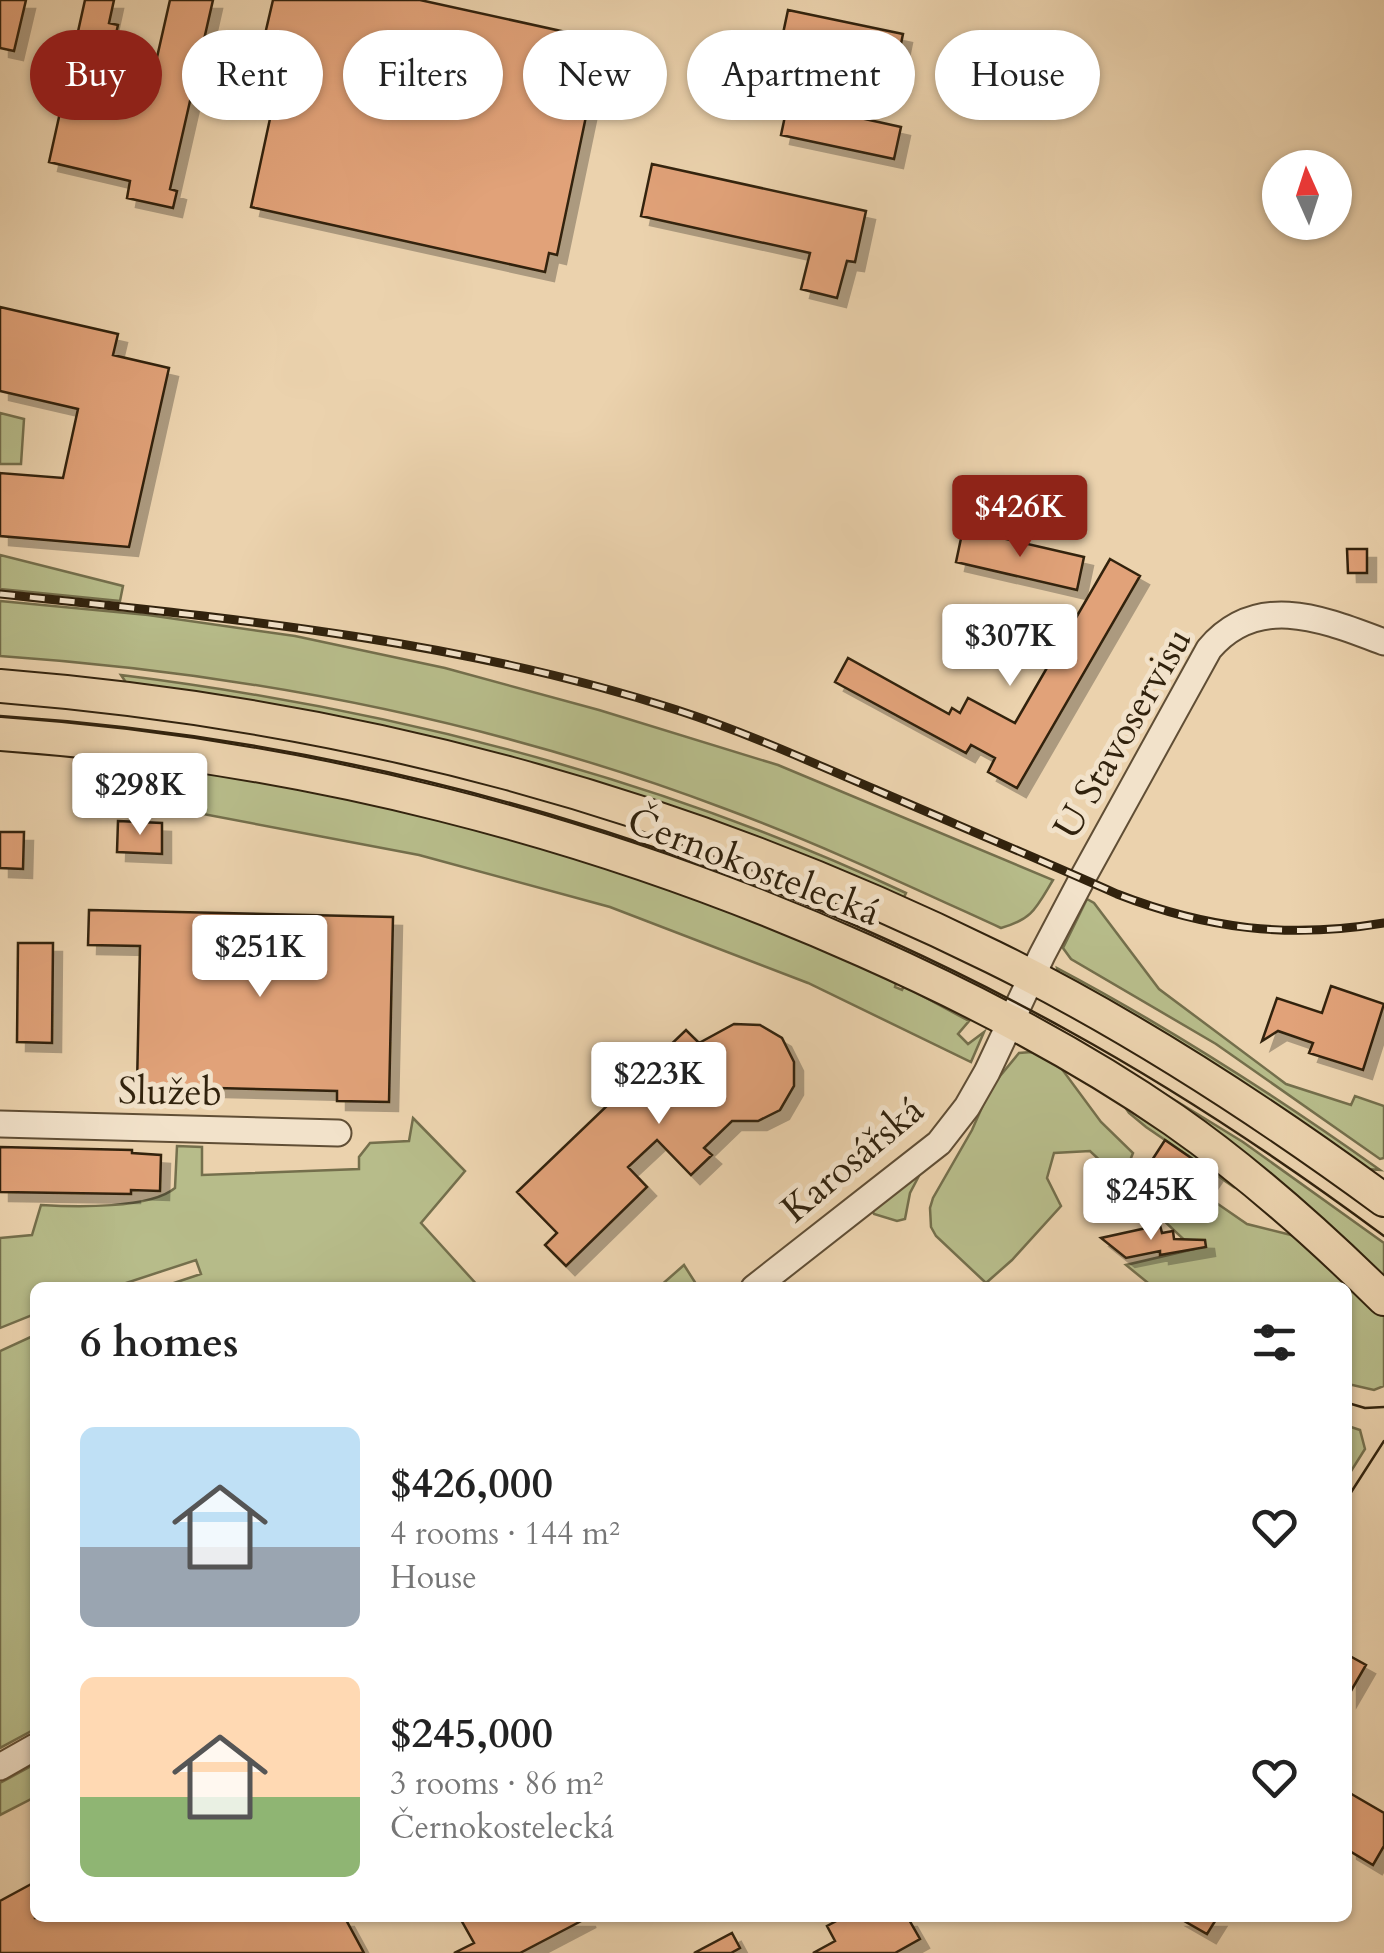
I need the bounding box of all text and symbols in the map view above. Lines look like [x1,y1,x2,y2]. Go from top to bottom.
chip: Buy [30,30,162,120]
chip: Rent [182,30,323,120]
chip: Filters [343,30,503,120]
chip: New [523,30,667,120]
chip: Apartment [687,30,915,120]
chip: House [935,30,1100,120]
north arrow [1262,150,1352,240]
map controls [1262,150,1352,240]
pin: $426K [950,475,1090,560]
text: $426K [974,485,1066,529]
pin: $307K [940,604,1080,689]
text: $307K [964,614,1056,658]
street label: U Stavoservisu [1041,618,1204,849]
pin: $298K [70,753,210,838]
text: $298K [94,763,186,807]
street label: Černokostelecká [620,795,887,939]
pin: $251K [190,915,330,1000]
text: $251K [214,925,306,969]
pin: $223K [589,1042,729,1127]
text: $223K [613,1052,705,1096]
street label: Služeb [117,1065,223,1119]
street label: Karosářská [770,1085,935,1235]
pin: $245K [1081,1158,1221,1243]
text: $245K [1105,1168,1197,1212]
text: 6 homes [80,1314,238,1371]
icon: filters [1247,1315,1302,1370]
text: $426,000 [390,1455,553,1512]
icon: home [160,1467,280,1587]
icon: heart [1247,1500,1302,1555]
text: 4 rooms · 144 m² [390,1512,620,1556]
text: House [390,1556,477,1600]
text: $245,000 [390,1705,553,1762]
icon: home [160,1717,280,1837]
icon: heart [1247,1750,1302,1805]
text: 3 rooms · 86 m² [390,1762,603,1806]
text: Černokostelecká [390,1806,614,1850]

